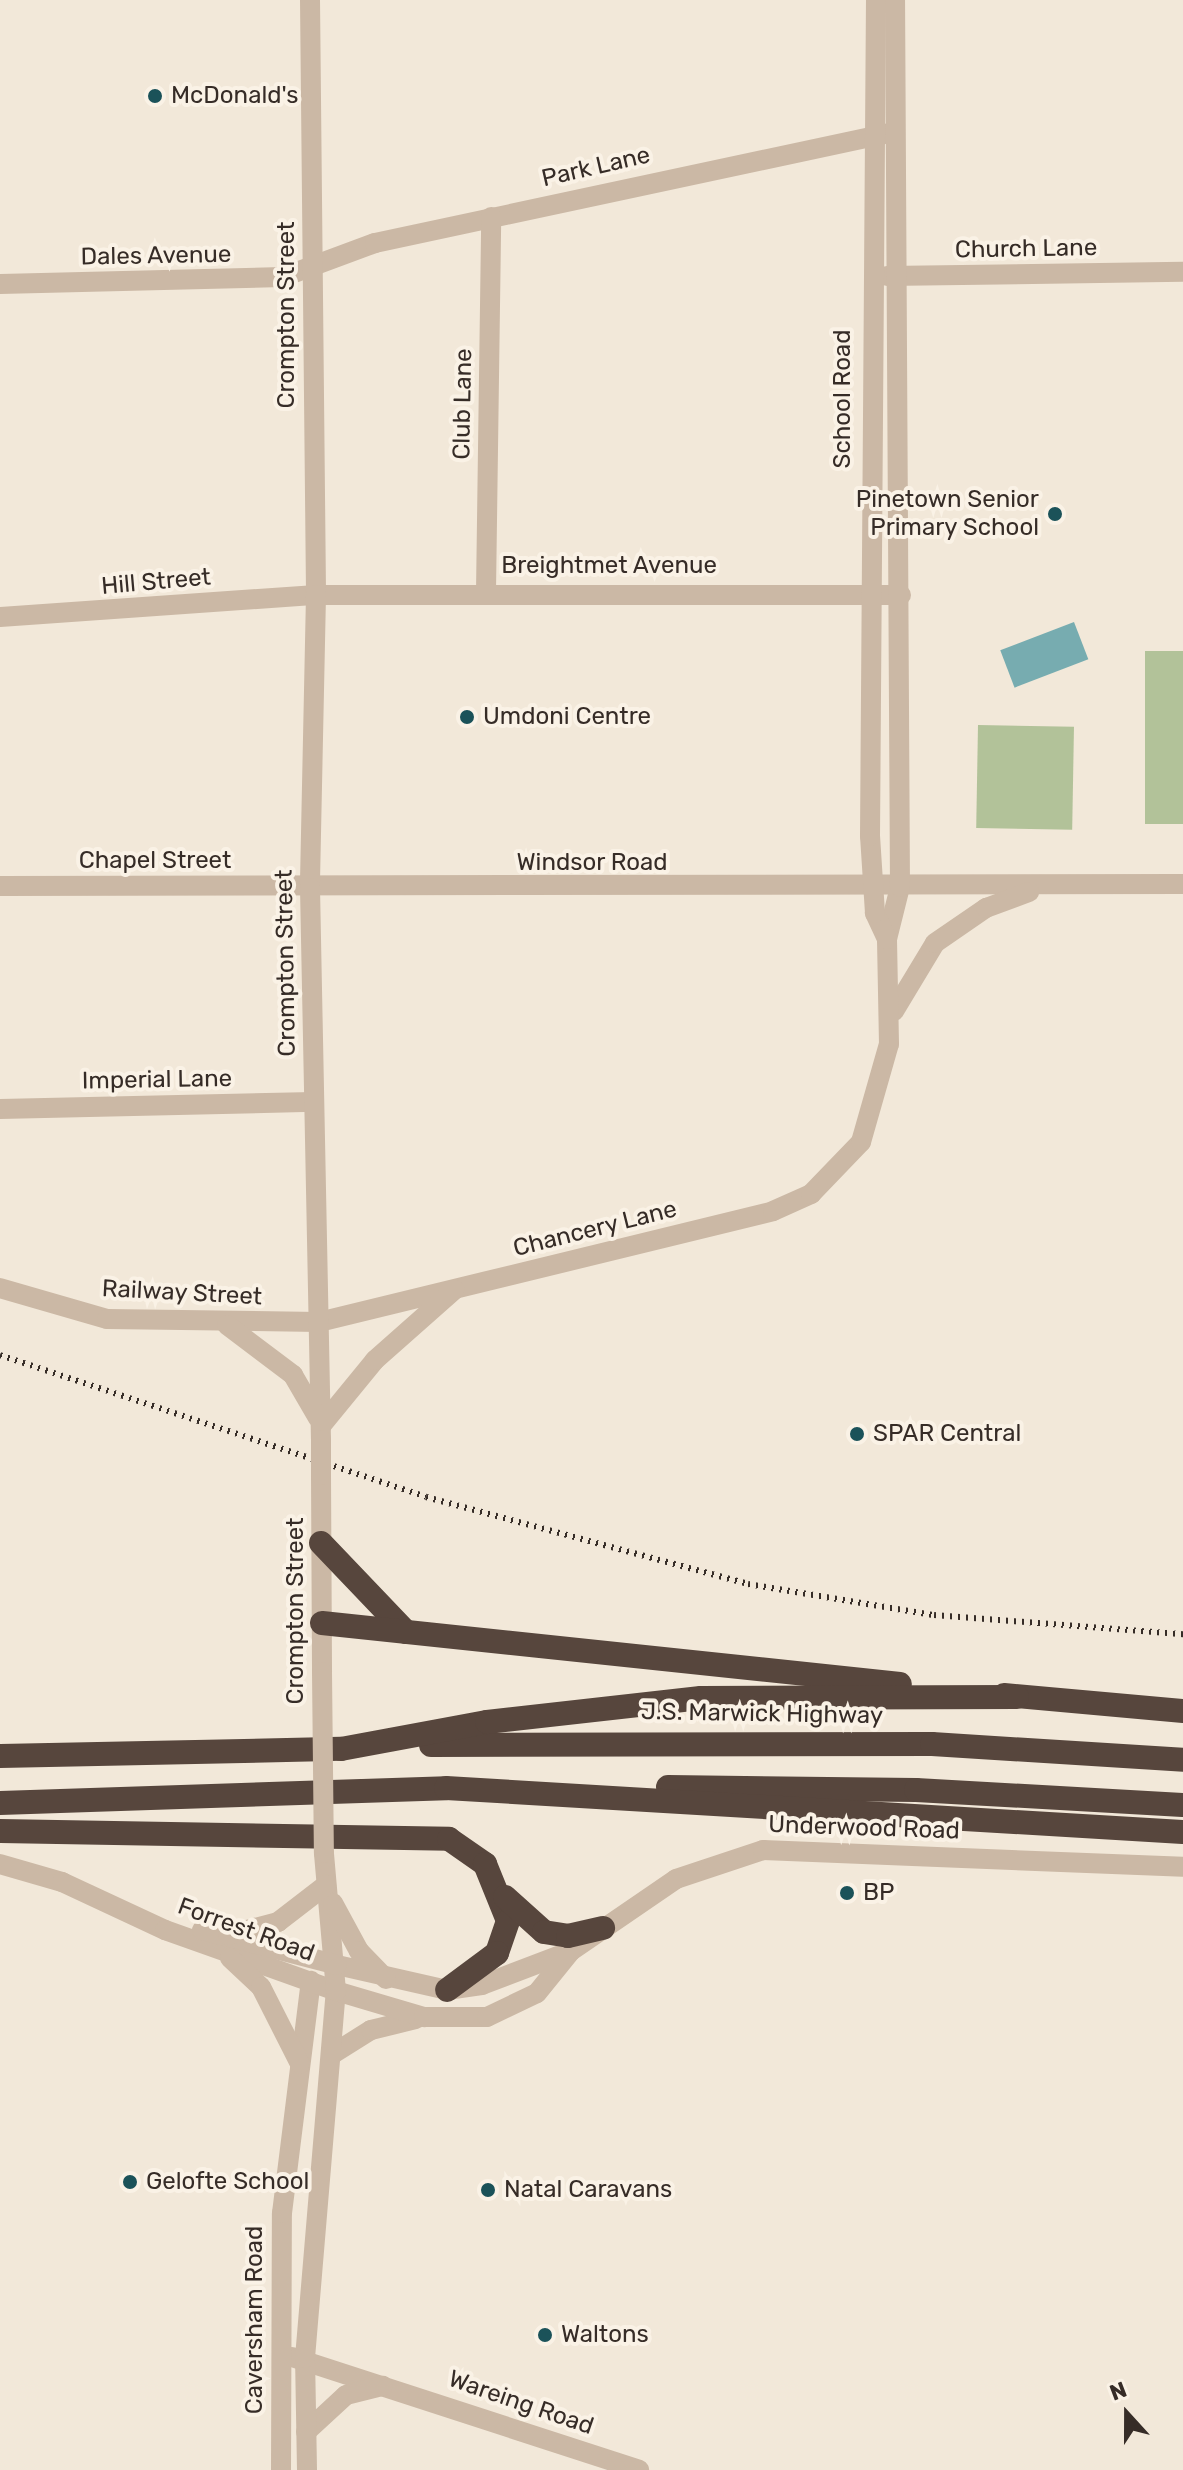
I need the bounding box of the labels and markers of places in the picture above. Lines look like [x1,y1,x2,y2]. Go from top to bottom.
place label: McDonald's [171,82,298,110]
marker: McDonald's [146,87,164,105]
place label: Pinetown Senior Primary School [856,486,1039,542]
marker: Pinetown Senior Primary School [1046,505,1064,523]
place label: Umdoni Centre [483,703,651,731]
marker: Umdoni Centre [458,708,476,726]
place label: SPAR Central [873,1420,1021,1448]
marker: SPAR Central [848,1425,866,1443]
place label: BP [863,1879,894,1907]
marker: BP [838,1884,856,1902]
place label: Gelofte School [146,2168,309,2196]
marker: Gelofte School [121,2173,139,2191]
place label: Natal Caravans [504,2176,672,2204]
marker: Natal Caravans [479,2181,497,2199]
place label: Waltons [561,2321,649,2349]
marker: Waltons [536,2326,554,2344]

